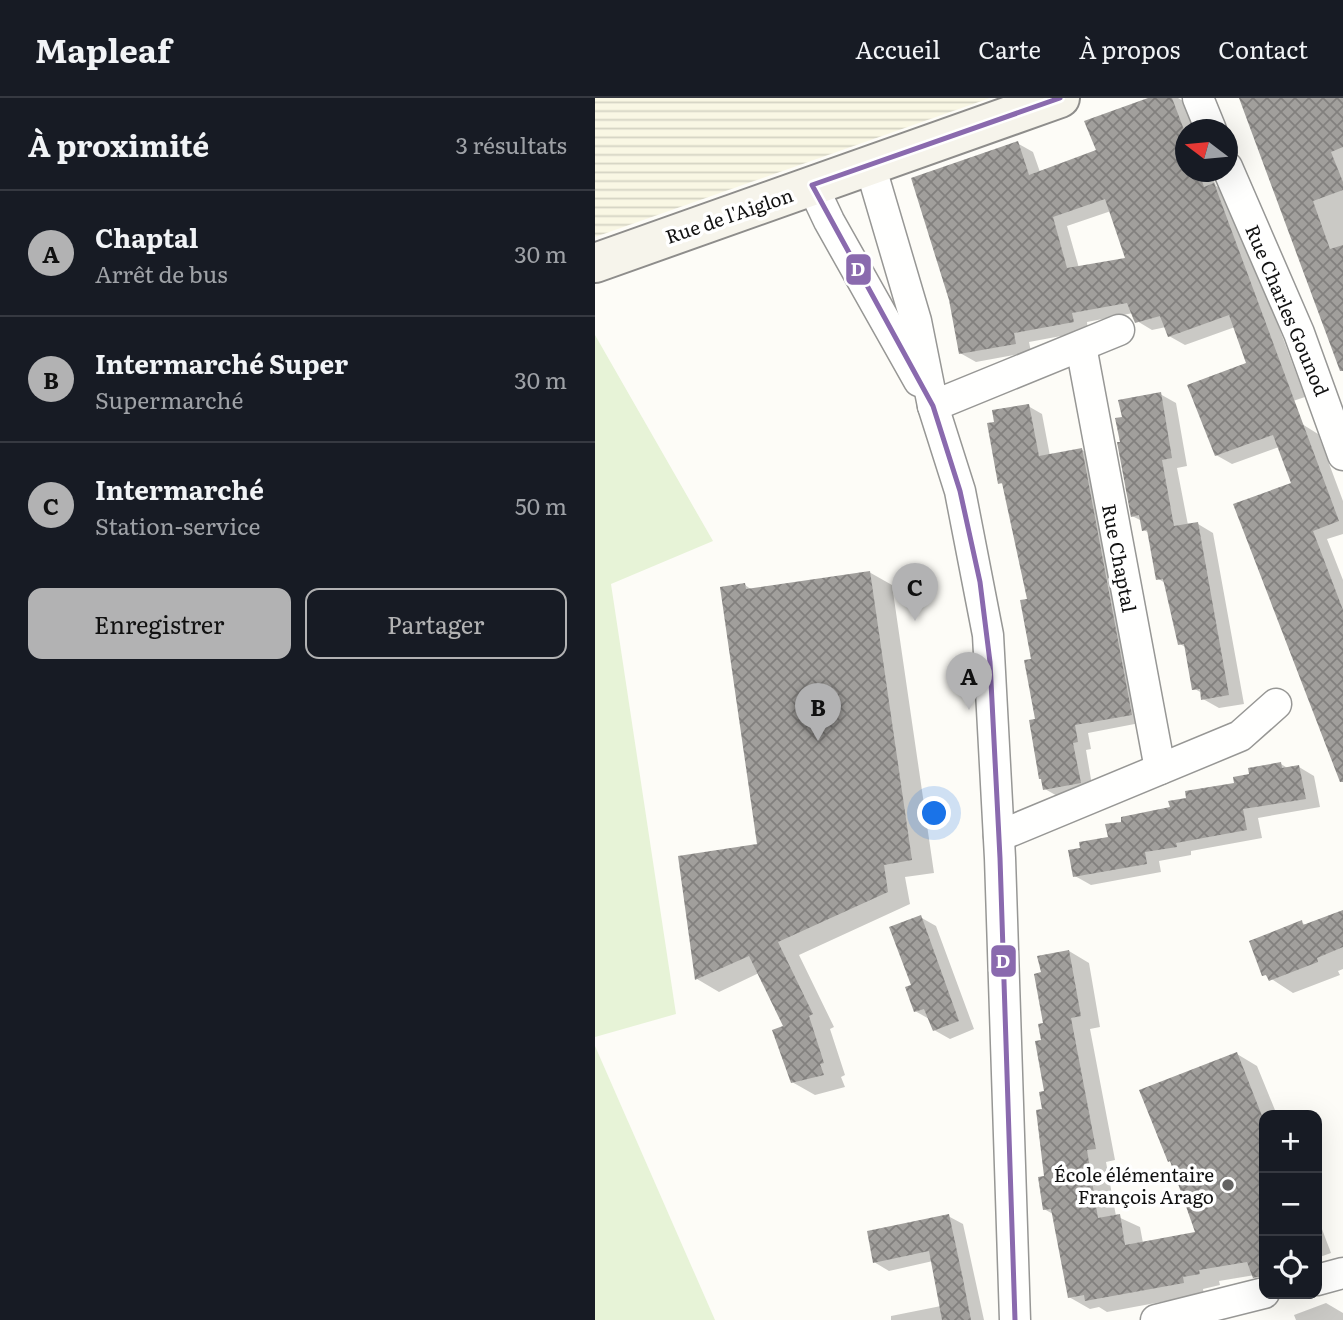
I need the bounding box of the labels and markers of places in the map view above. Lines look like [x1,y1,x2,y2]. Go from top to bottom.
pin: C [892,563,938,621]
pin: A [946,652,992,710]
pin: B [795,683,841,741]
place label: École élémentaire François Arago [1054,1160,1214,1210]
marker: École élémentaire François Arago [1220,1177,1236,1193]

